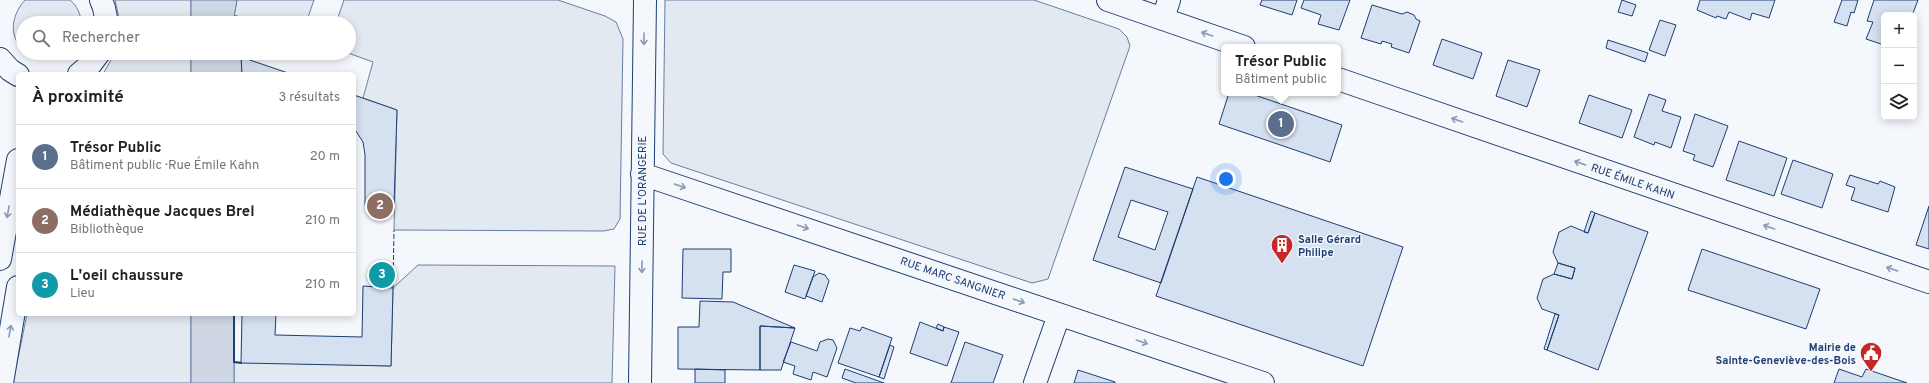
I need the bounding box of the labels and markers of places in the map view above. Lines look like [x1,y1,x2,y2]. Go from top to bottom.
pin: 1 [1268,109,1294,139]
pin: 2 [367,191,393,221]
building icon: Salle Gérard Philipe [1269,232,1295,265]
place label: Salle Gérard Philipe [1298,233,1361,260]
pin: 3 [369,260,395,290]
public building icon: Mairie de Sainte-Geneviève-des-Bois [1858,340,1884,373]
place label: Mairie de Sainte-Geneviève-des-Bois [1716,341,1856,368]

